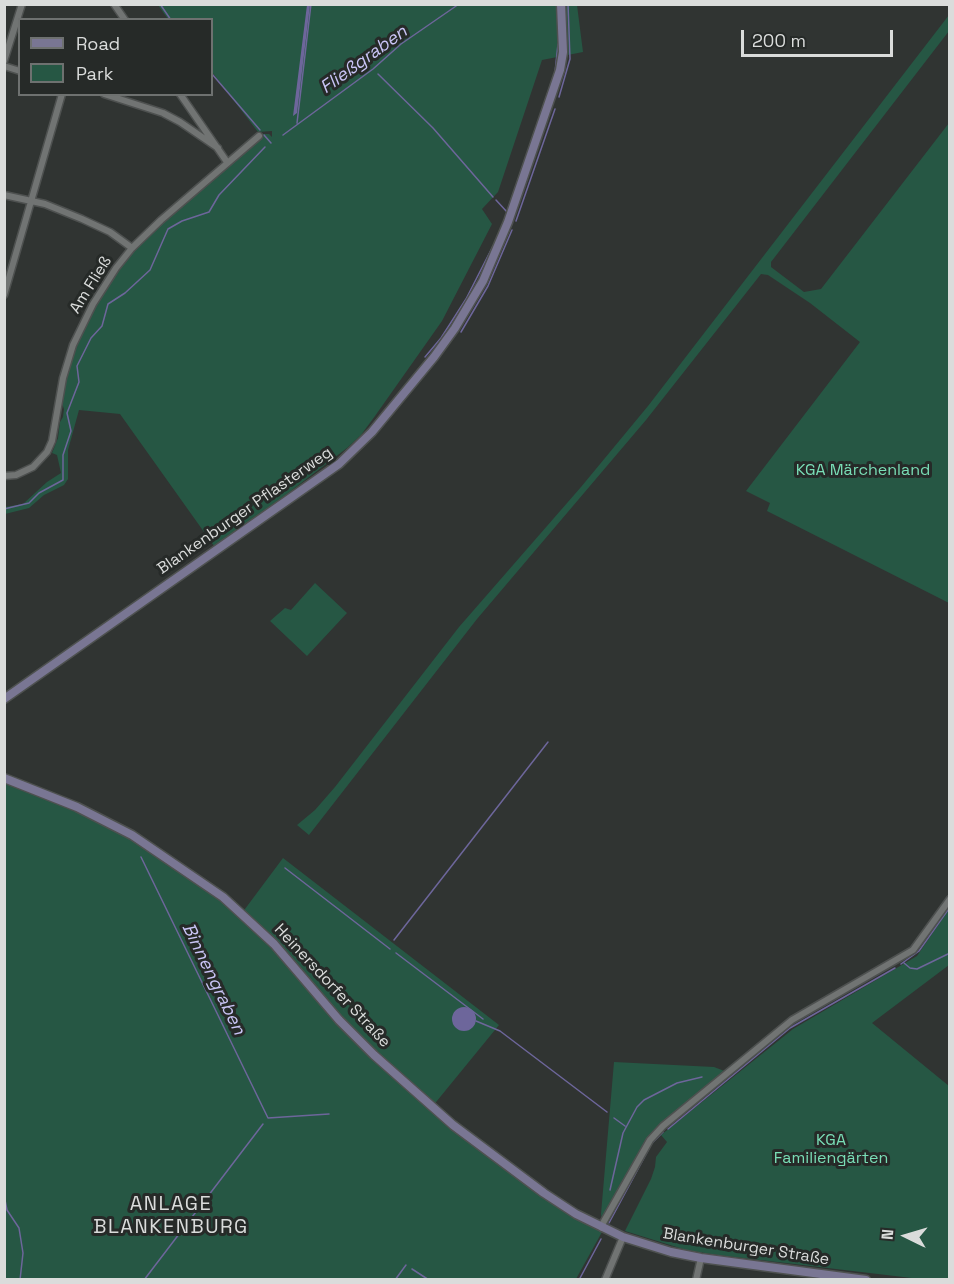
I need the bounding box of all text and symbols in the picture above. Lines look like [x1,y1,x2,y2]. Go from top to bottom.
legend [18,18,213,96]
scale bar [744,18,896,56]
water label: Fließgraben [316,21,412,99]
text: 200 m [752,29,806,52]
text: Road [76,32,120,55]
text: Park [76,62,113,85]
street label: Am Fließ [66,253,116,317]
street label: Blankenburger Pflasterweg [154,443,336,579]
park label: KGA Märchenland [796,461,930,481]
water label: Binnengraben [177,920,249,1038]
street label: Heinersdorfer Straße [270,920,394,1052]
park label: KGA Familiengärten [774,1131,888,1169]
district label: ANLAGE BLANKENBURG [93,1193,249,1240]
north arrow [876,1206,936,1266]
street label: Blankenburger Straße [661,1224,831,1270]
text: N [877,1228,898,1241]

